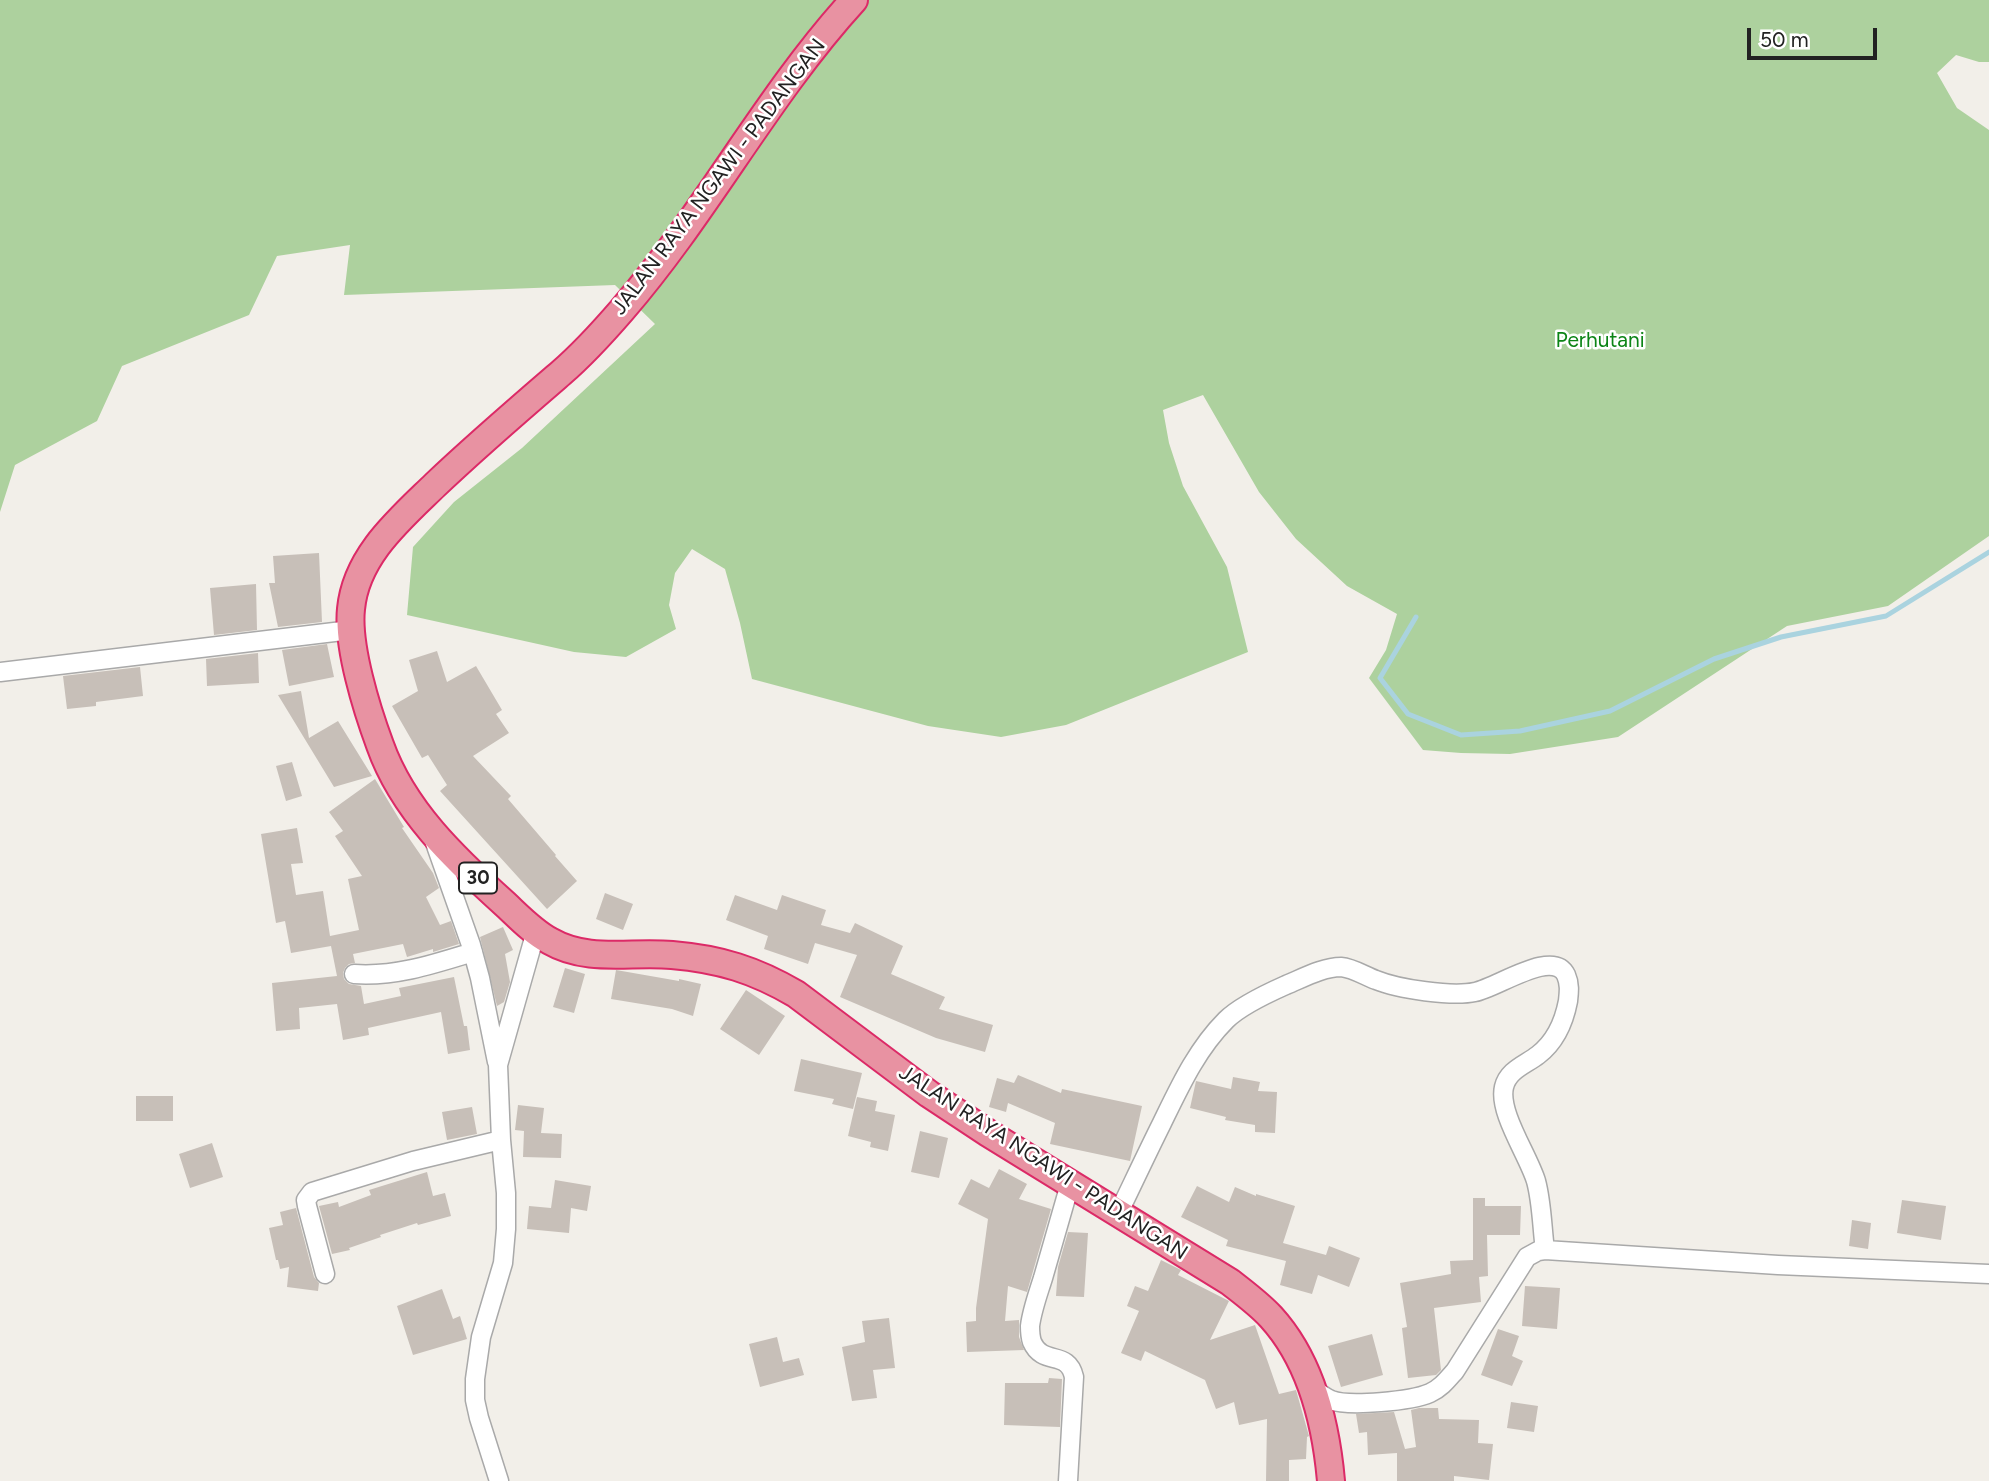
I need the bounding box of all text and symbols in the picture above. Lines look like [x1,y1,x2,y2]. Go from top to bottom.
scale bar [1751,14,1881,58]
text: 50 m [1760,27,1809,52]
street label: JALAN RAYA NGAWI - PADANGAN [607,34,831,320]
park label: Perhutani [1555,328,1645,354]
road number: 30 [459,862,497,894]
street label: JALAN RAYA NGAWI - PADANGAN [894,1060,1192,1266]

